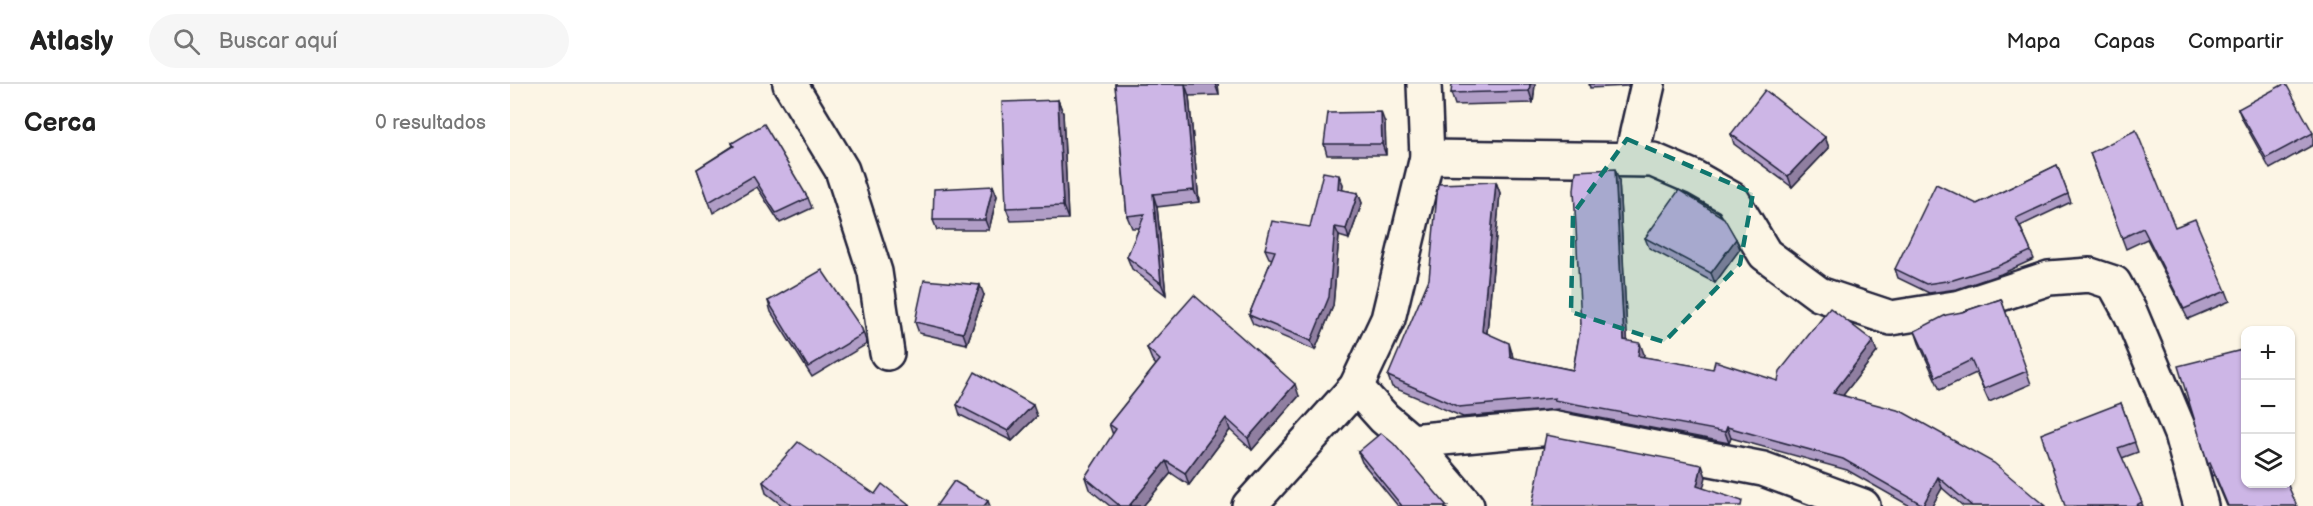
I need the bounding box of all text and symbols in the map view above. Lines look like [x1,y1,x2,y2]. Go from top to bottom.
search box [149,14,569,68]
text: Atlasly [30,25,113,58]
icon: search [170,25,203,58]
text: Buscar aquí [218,28,337,55]
text: Mapa [2007,29,2061,54]
text: Capas [2094,29,2155,54]
text: Compartir [2188,29,2283,54]
text: Cerca [24,108,96,139]
text: 0 resultados [375,111,486,135]
map controls [2241,326,2295,488]
button: + [2241,326,2295,380]
button: − [2241,380,2295,434]
button: layers [2241,434,2295,488]

